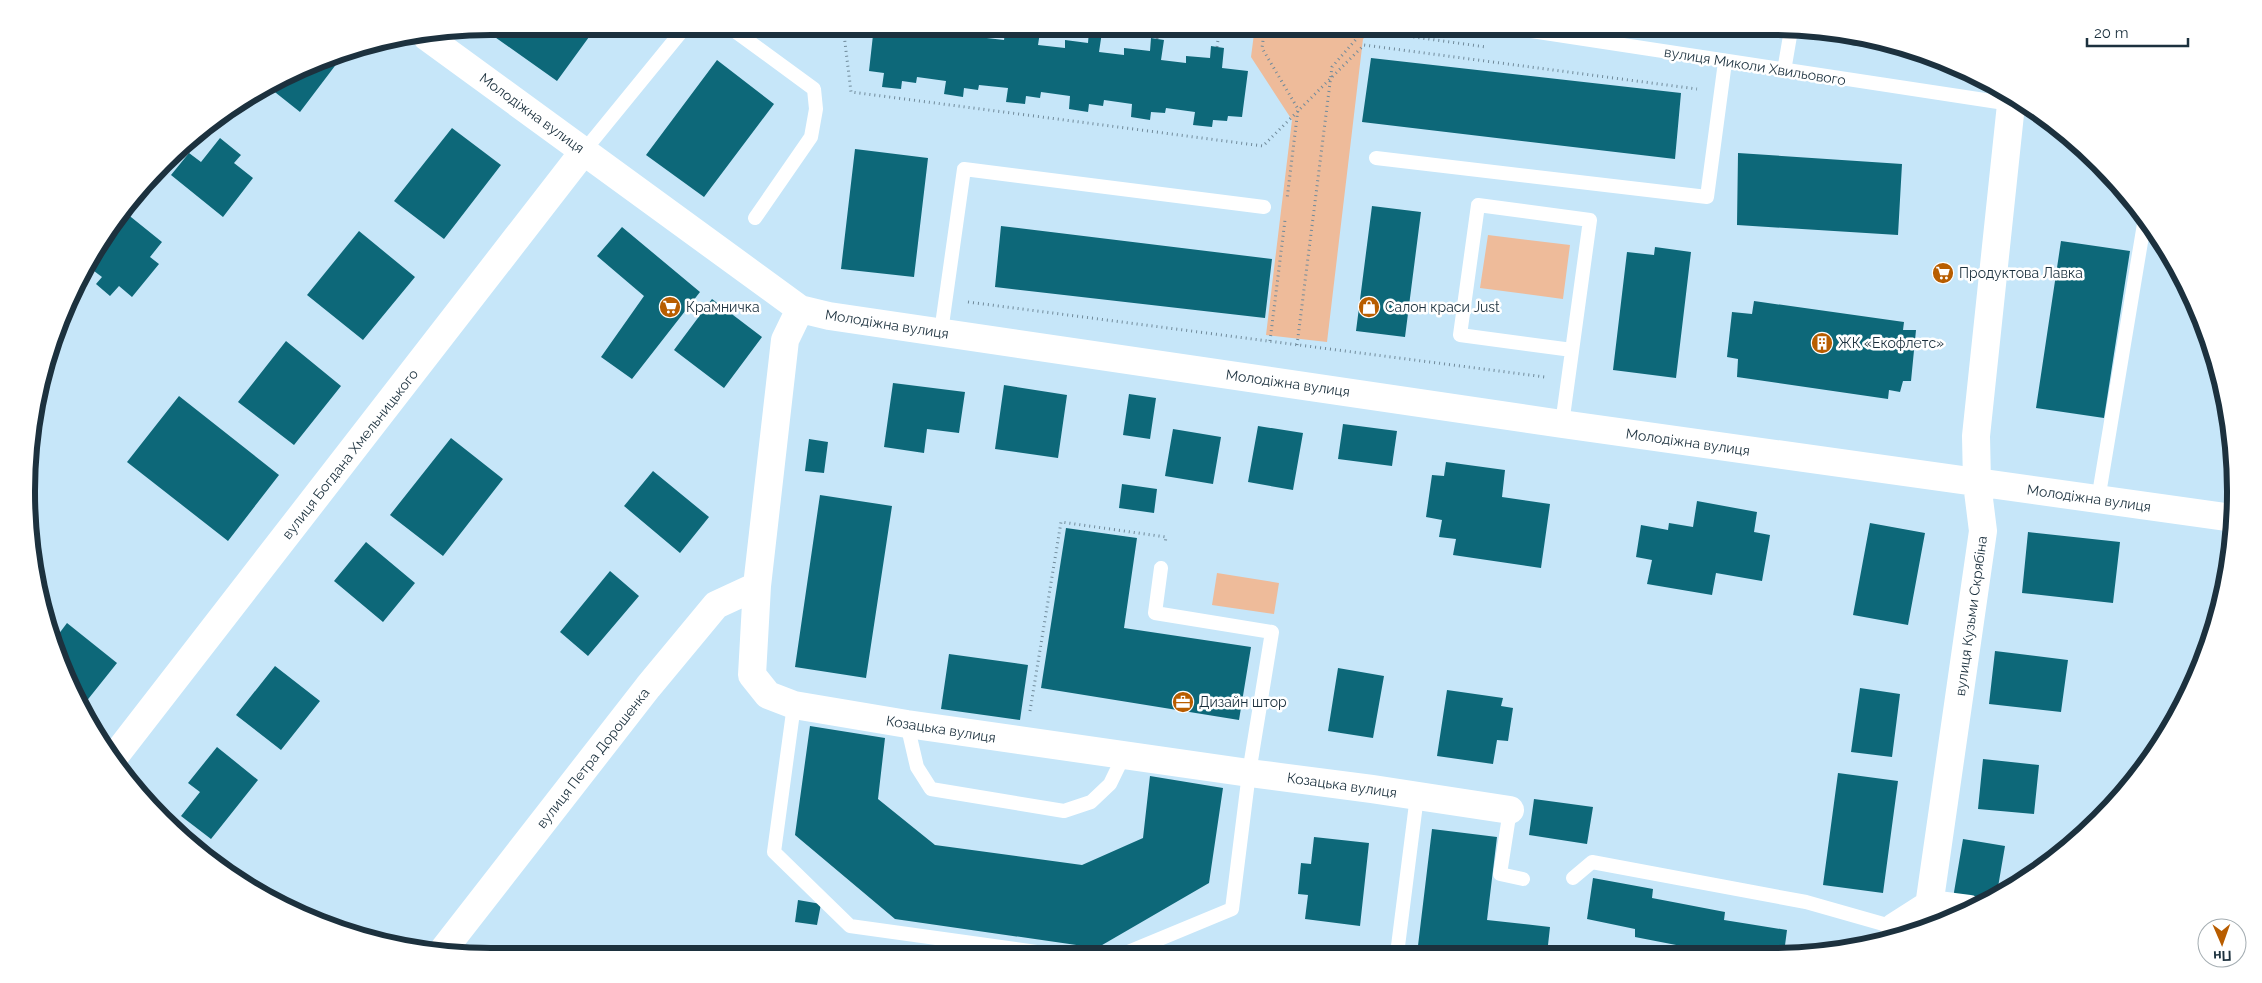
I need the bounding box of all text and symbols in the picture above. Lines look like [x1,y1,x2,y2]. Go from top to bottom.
scale bar [2087,15,2188,47]
text: 20 m [2094,24,2129,42]
street label: вулиця Миколи Хвильового [1663,44,1847,88]
street label: Молодіжна вулиця [477,70,587,156]
supermarket icon: Продуктова Лавка [1931,261,1955,285]
place label: Продуктова Лавка [1959,265,2083,281]
supermarket icon: Крамничка [658,295,682,319]
shop icon: Салон краси Just [1357,295,1381,319]
place label: Крамничка [686,299,760,315]
place label: Салон краси Just [1385,299,1500,315]
street label: Молодіжна вулиця [824,306,950,342]
building icon: ЖК «Екофлетс» [1810,331,1834,355]
place label: ЖК «Екофлетс» [1838,335,1944,351]
street label: вулиця Богдана Хмельницького [279,366,421,542]
street label: Молодіжна вулиця [1225,366,1351,400]
street label: Молодіжна вулиця [1625,425,1751,459]
street label: Молодіжна вулиця [2026,481,2152,515]
street label: вулиця Кузьми Скрябіна [1952,535,1990,697]
street label: вулиця Петра Дорошенка [533,685,653,831]
office icon: Дизайн штор [1171,690,1195,714]
place label: Дизайн штор [1199,694,1287,710]
street label: Козацька вулиця [885,712,997,746]
street label: Козацька вулиця [1286,769,1398,801]
north arrow [2197,918,2247,968]
text: Пн [2213,948,2232,964]

